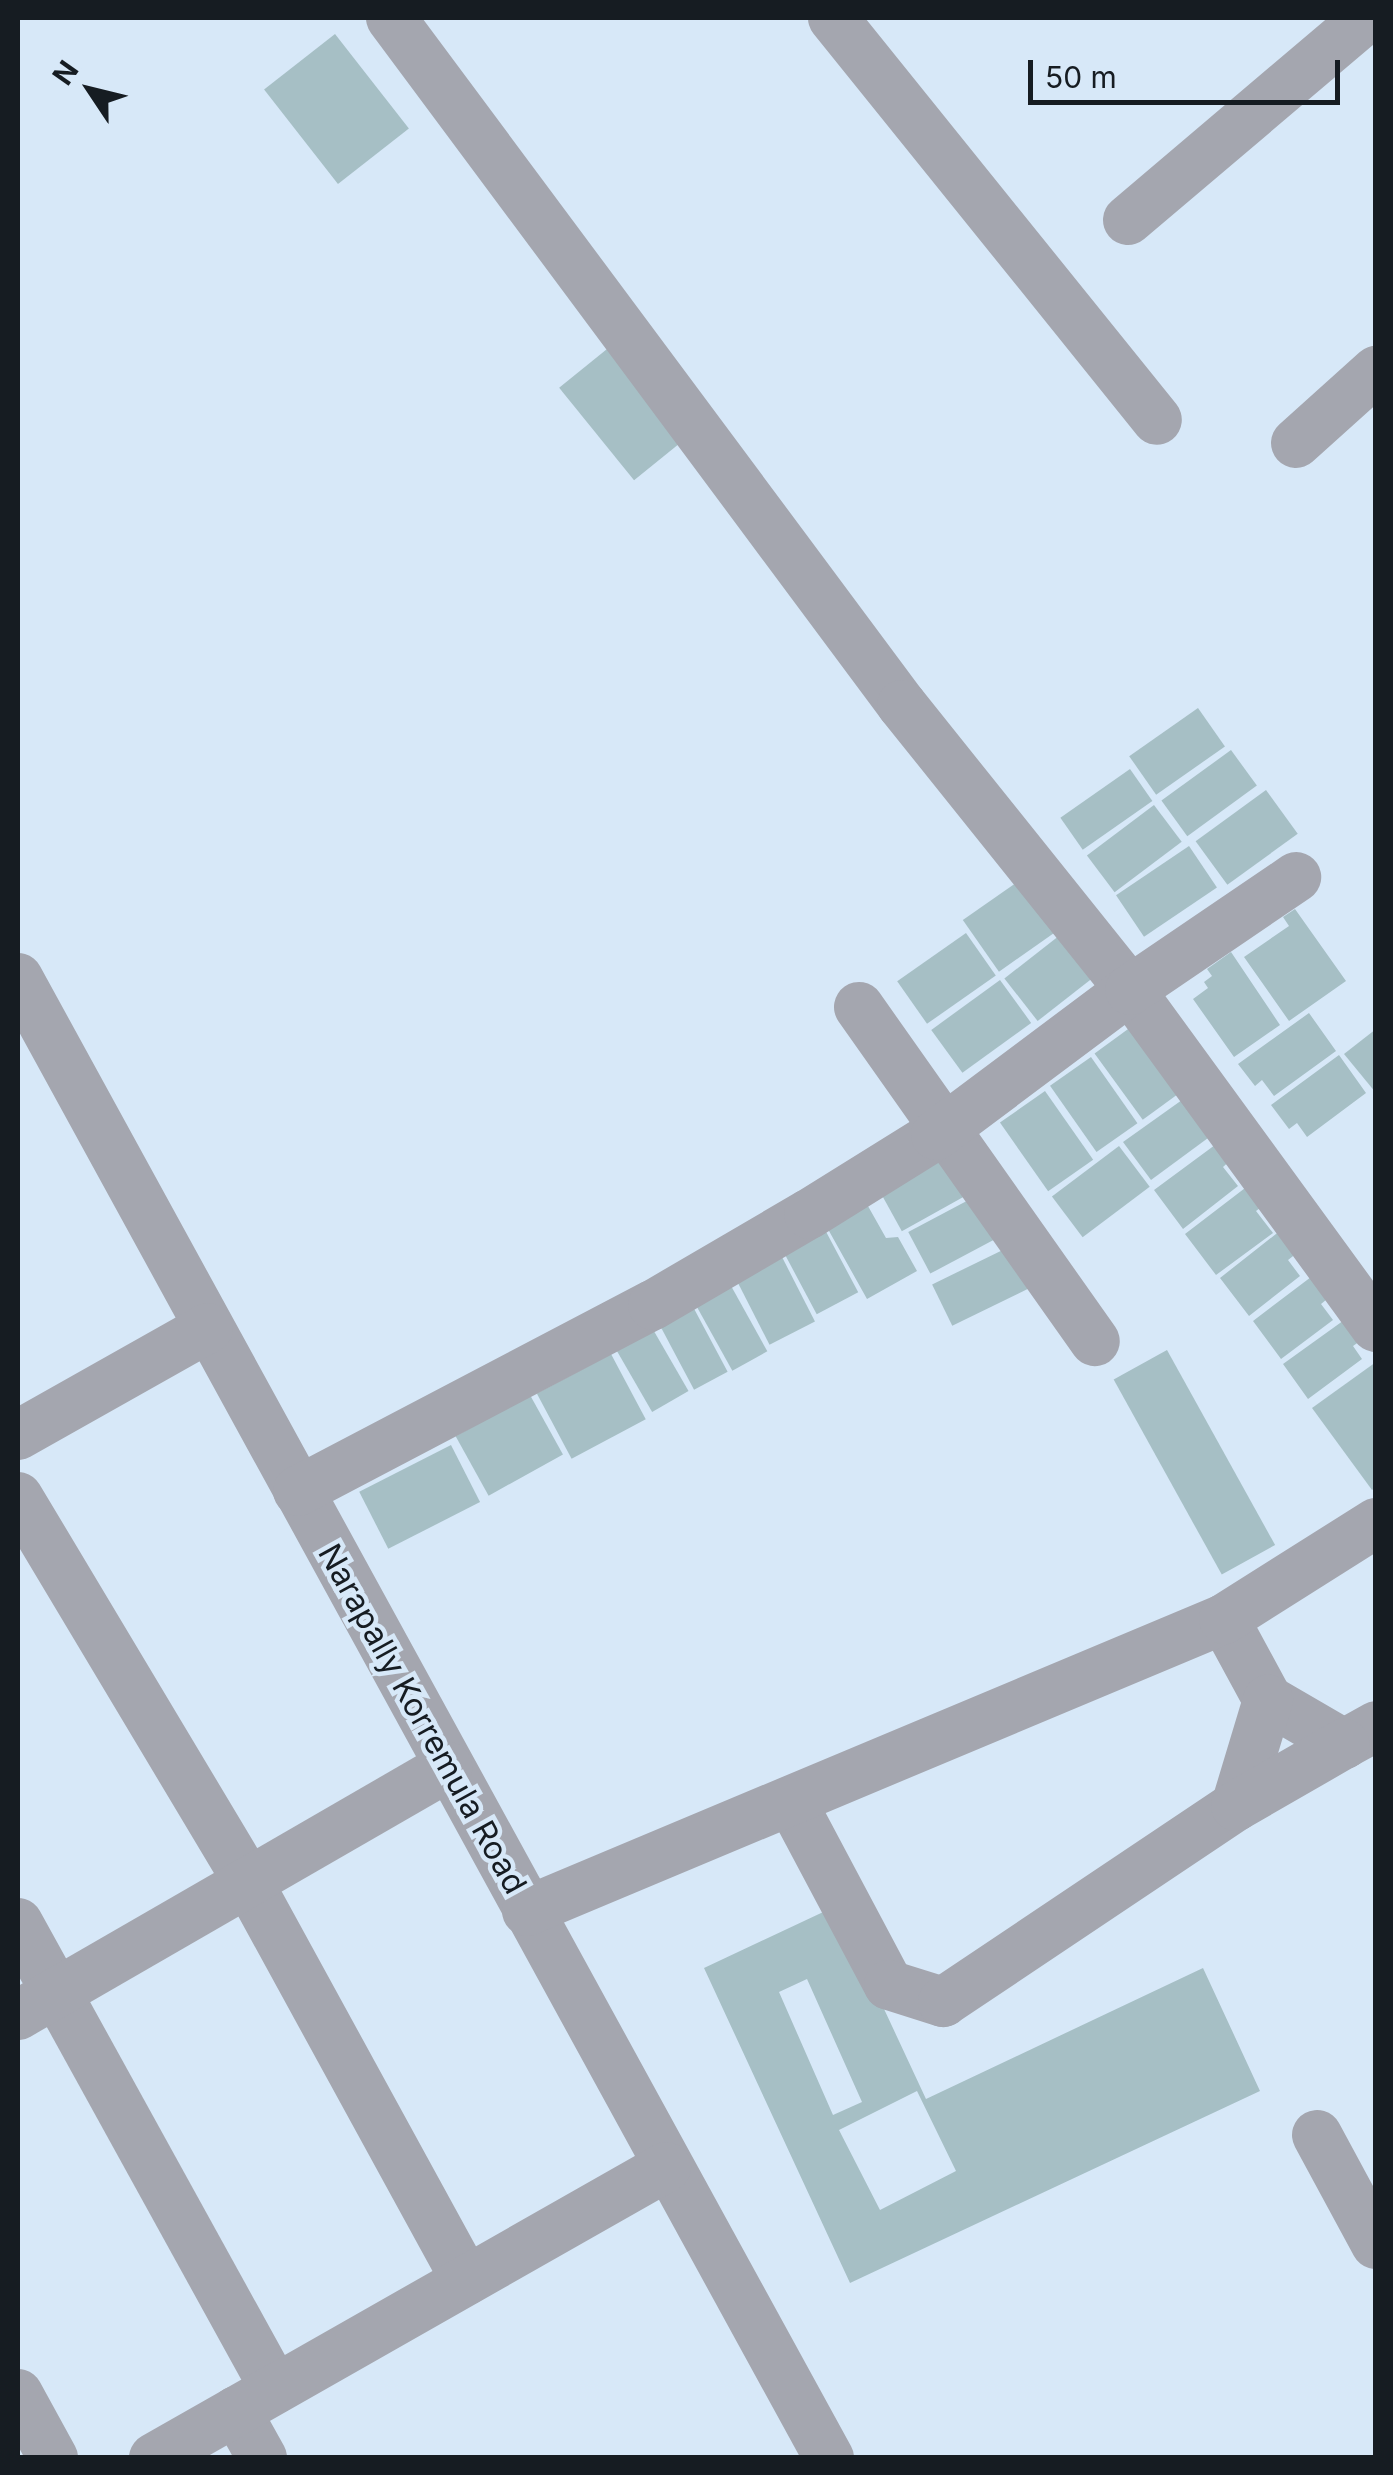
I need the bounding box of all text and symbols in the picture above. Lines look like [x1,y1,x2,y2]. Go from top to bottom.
north arrow [40,40,140,140]
scale bar [1033,40,1346,102]
text: N [45,54,85,91]
text: 50 m [1045,59,1117,95]
street label: Narapally Korremula Road [310,1538,534,1900]

